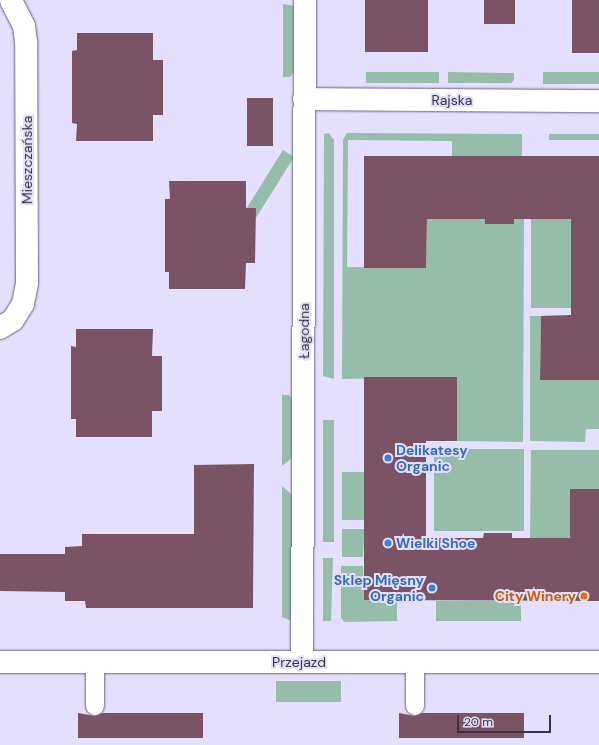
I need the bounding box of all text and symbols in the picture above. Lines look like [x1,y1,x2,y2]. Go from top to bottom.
street label: Rajska [432,92,472,108]
street label: Mieszczańska [19,116,35,204]
street label: Łagodna [296,303,312,359]
place label: Delikatesy Organic [396,442,468,474]
marker: Delikatesy Organic [383,453,393,463]
place label: Wielki Shoe [396,535,476,551]
marker: Wielki Shoe [383,538,393,548]
place label: Sklep Mięsny Organic [334,572,424,604]
marker: Sklep Mięsny Organic [427,583,437,593]
place label: City Winery [495,588,576,604]
marker: City Winery [579,591,589,601]
street label: Przejazd [272,654,326,670]
scale bar [459,707,553,733]
text: 20 m [464,714,493,730]

